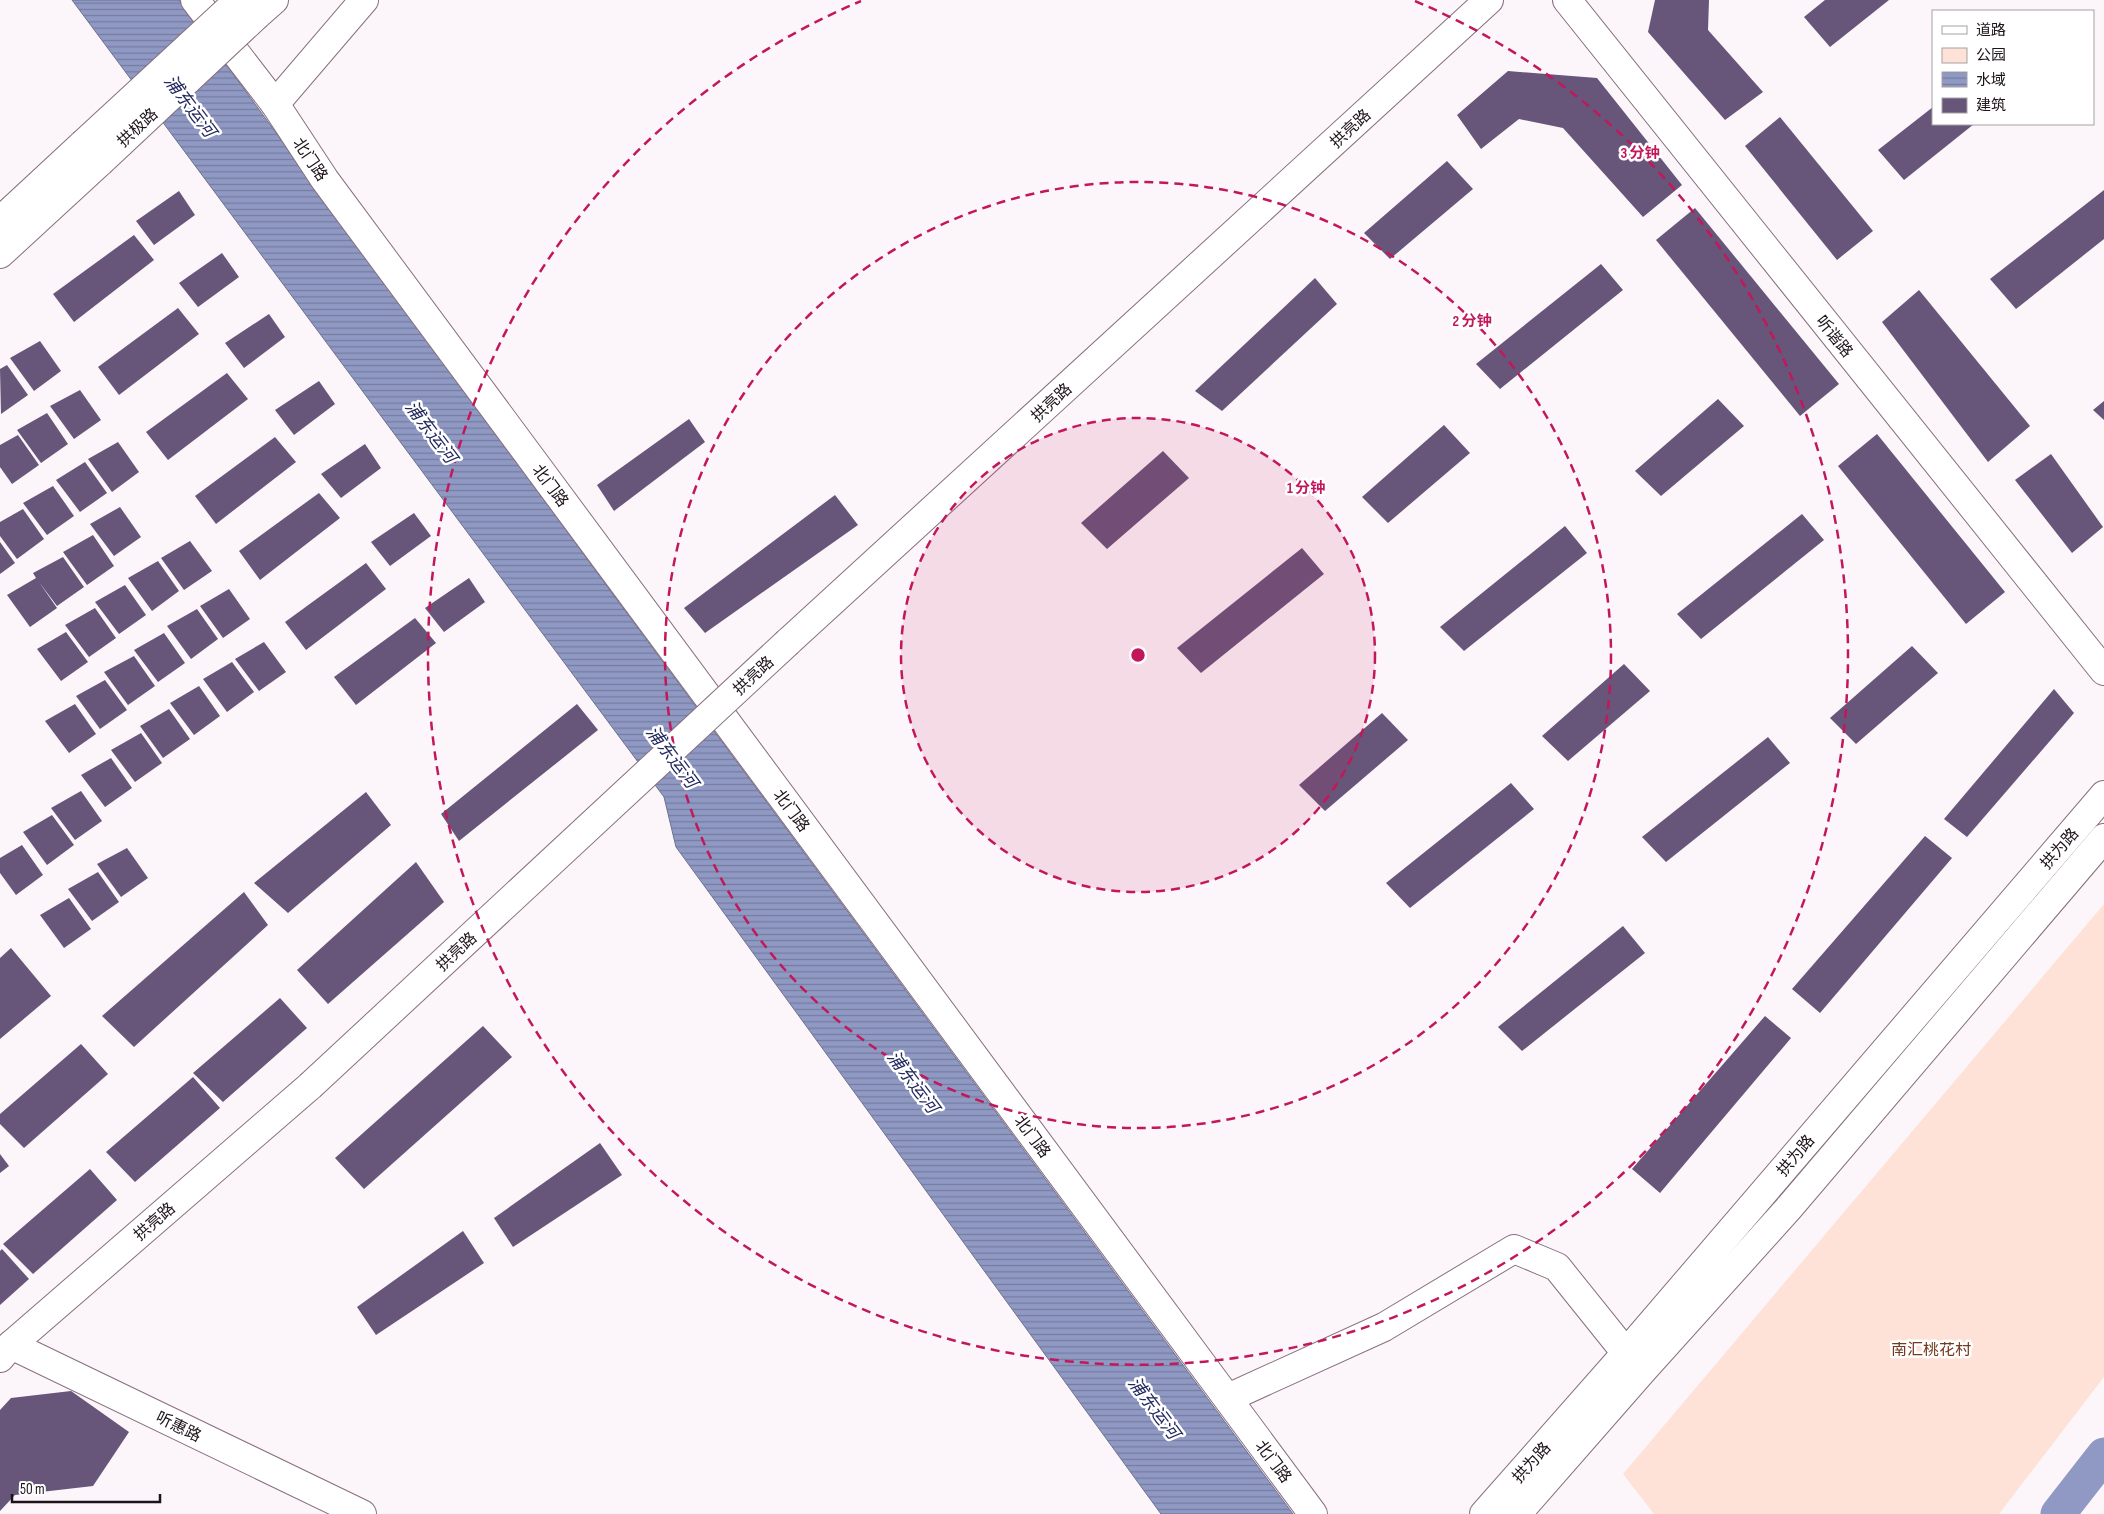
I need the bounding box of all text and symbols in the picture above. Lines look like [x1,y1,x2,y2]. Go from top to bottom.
legend [1932,10,2094,125]
text: 道路 [1976,21,2006,40]
text: 公园 [1976,46,2006,65]
water label: 浦东运河 [160,71,221,144]
text: 水域 [1976,71,2006,90]
text: 建筑 [1976,96,2006,115]
street label: 拱极路 [114,105,162,151]
street label: 拱亮路 [1327,106,1375,152]
street label: 北门路 [288,135,331,185]
text: 3 分钟 [1620,144,1660,163]
text: 2 分钟 [1453,312,1491,331]
street label: 听谐路 [1811,312,1856,362]
street label: 拱亮路 [1028,380,1076,426]
water label: 浦东运河 [401,397,462,470]
street label: 北门路 [528,461,572,511]
text: 1 分钟 [1287,479,1325,498]
centre of rings [1129,646,1147,664]
street label: 拱亮路 [730,653,778,699]
water label: 浦东运河 [642,722,703,795]
street label: 北门路 [769,786,813,836]
street label: 拱为路 [2037,825,2083,873]
street label: 拱亮路 [433,929,481,975]
water label: 浦东运河 [883,1047,944,1120]
street label: 北门路 [1010,1112,1054,1162]
street label: 拱为路 [1773,1131,1819,1180]
street label: 拱亮路 [131,1199,179,1245]
park label: 南汇桃花村 [1891,1341,1971,1360]
water label: 浦东运河 [1124,1373,1185,1446]
street label: 听惠路 [153,1408,204,1446]
street label: 北门路 [1251,1437,1295,1487]
street label: 拱为路 [1509,1439,1555,1487]
scale bar [12,1472,160,1504]
text: 50 m [20,1480,45,1499]

